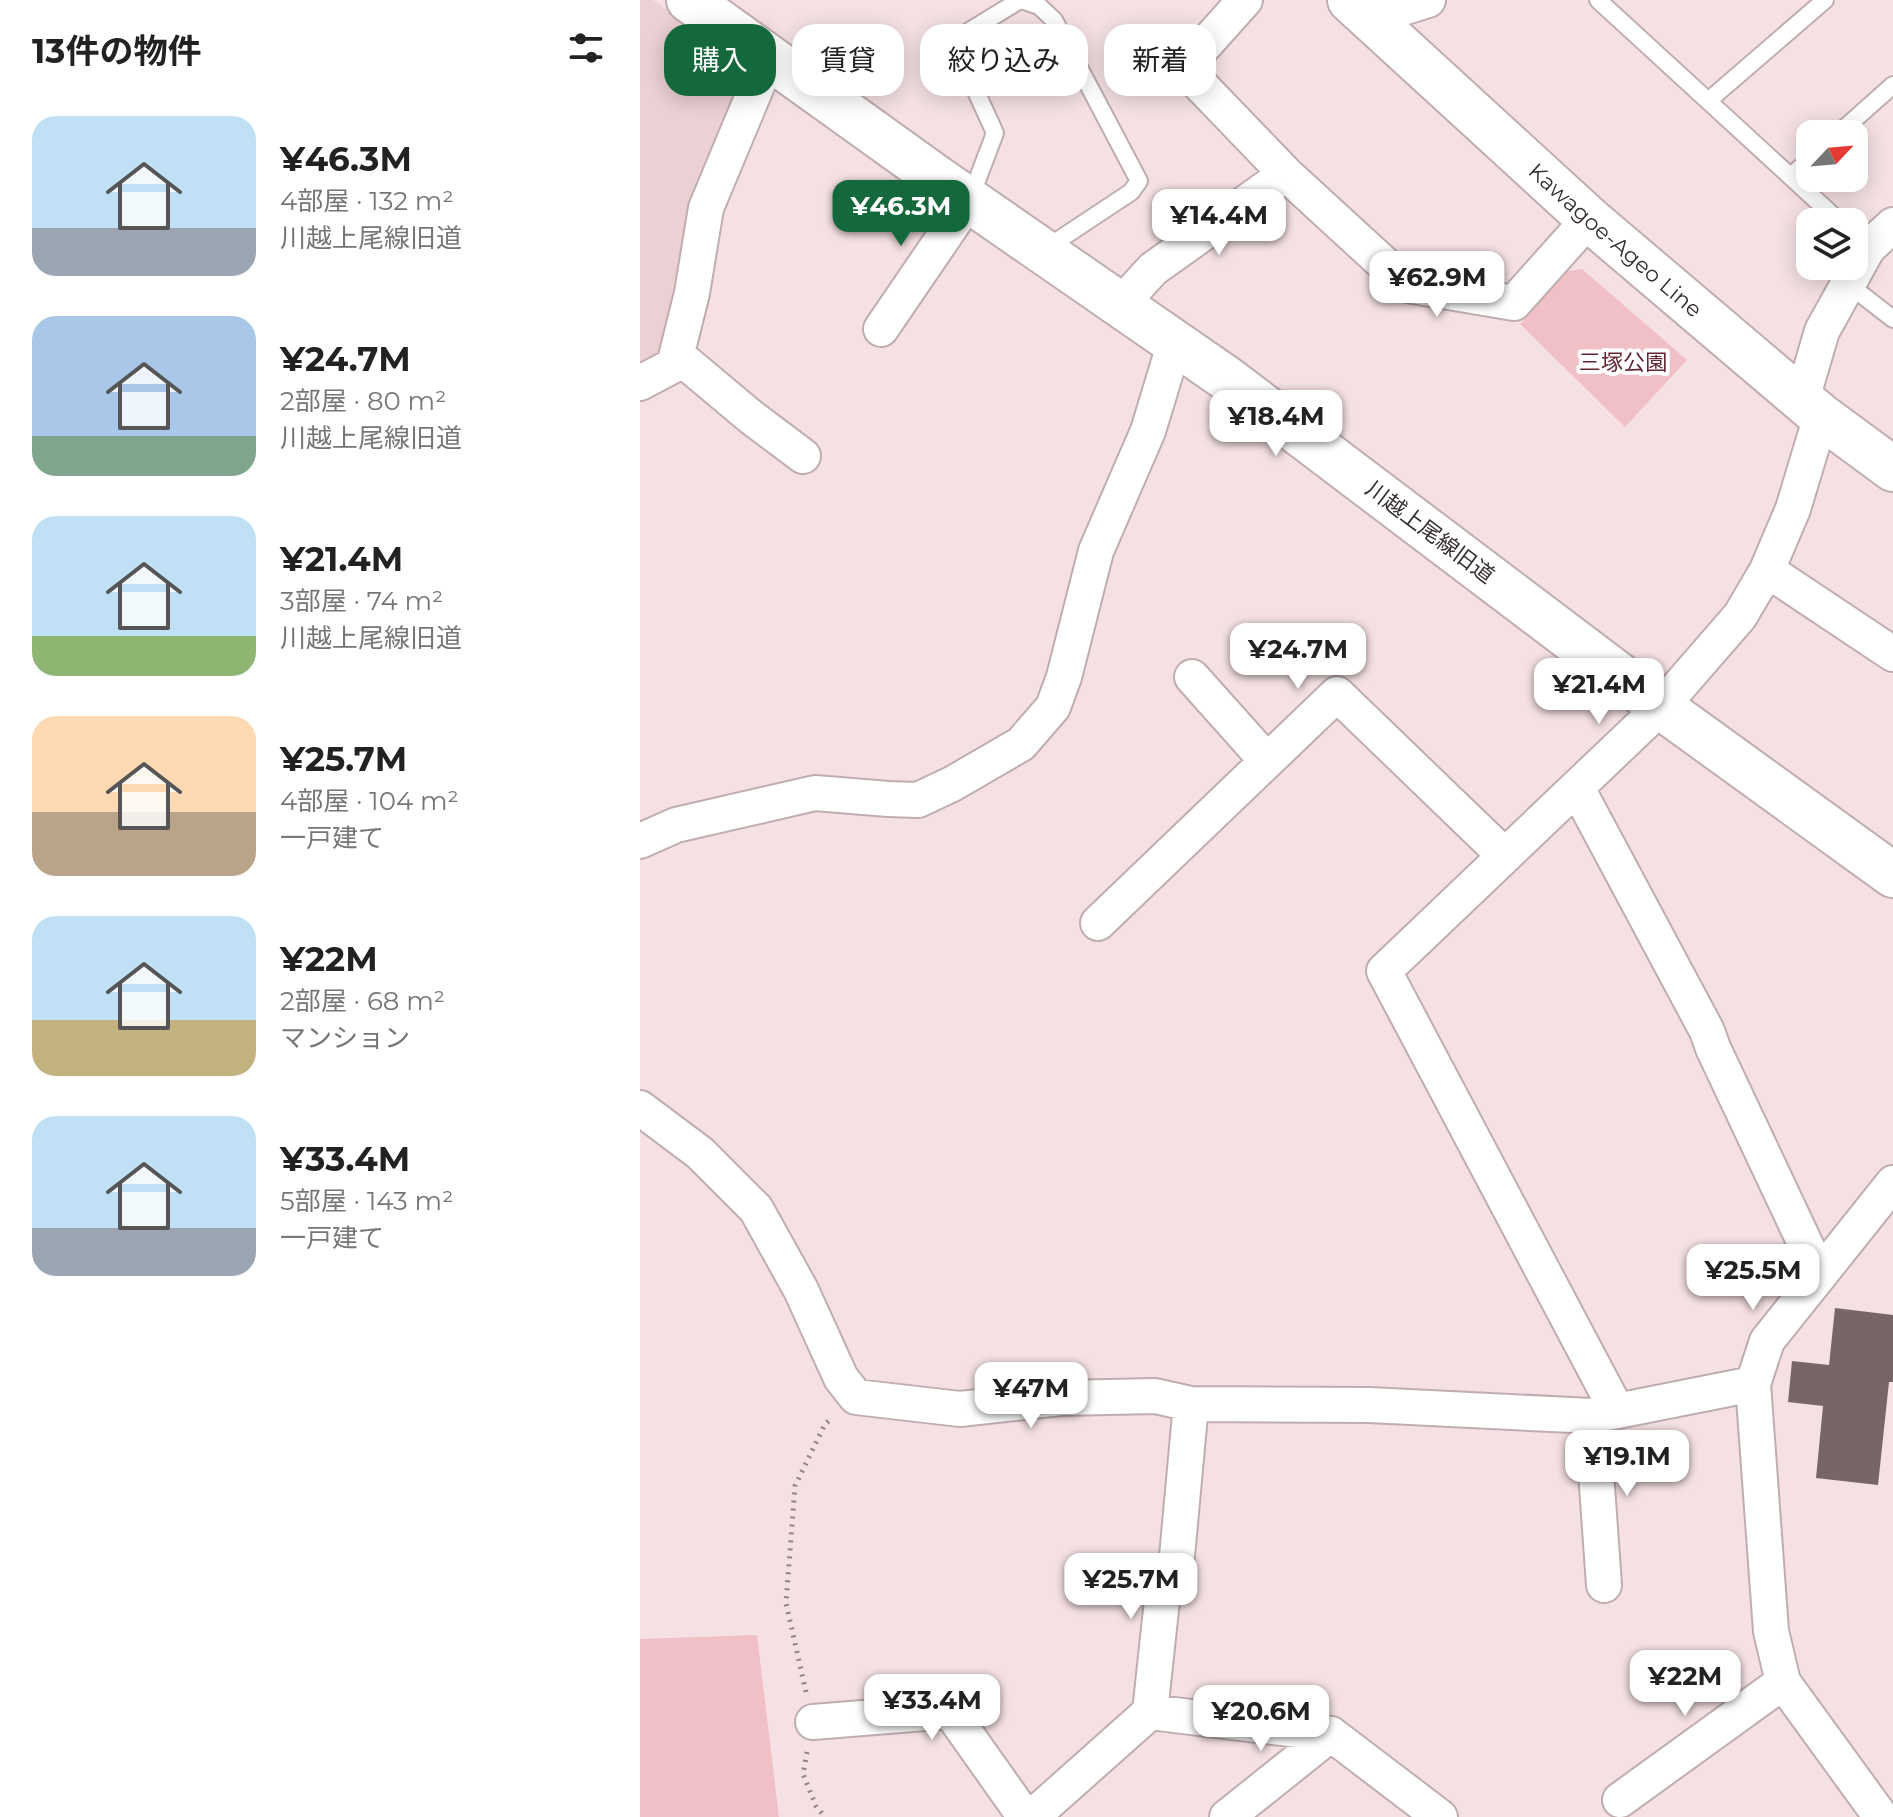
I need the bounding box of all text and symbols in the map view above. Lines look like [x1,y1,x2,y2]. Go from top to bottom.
chip: 購入 [664,24,776,96]
chip: 賃貸 [792,24,904,96]
chip: 絞り込み [920,24,1088,96]
chip: 新着 [1104,24,1216,96]
icon: filters [564,26,608,70]
text: 13件の物件 [32,30,201,72]
north arrow [1796,120,1868,192]
map controls [1796,120,1868,280]
text: ¥46.3M [280,138,412,180]
icon: home [96,148,192,244]
street label: Kawagoe-Ageo Line [1523,157,1708,323]
pin: ¥46.3M [836,180,966,248]
text: 4部屋 · 132 m² [280,185,454,217]
pin: ¥14.4M [1154,189,1284,257]
text: ¥46.3M [851,190,951,222]
text: ¥14.4M [1170,199,1268,231]
button: layers [1796,208,1868,280]
text: 川越上尾線旧道 [280,222,462,254]
pin: ¥62.9M [1372,251,1502,319]
text: ¥62.9M [1387,261,1487,293]
text: ¥24.7M [280,338,411,380]
icon: home [96,348,192,444]
park label: 三塚公園 [1579,349,1667,376]
text: 2部屋 · 80 m² [280,385,446,417]
pin: ¥18.4M [1211,390,1341,458]
text: ¥18.4M [1227,400,1325,432]
text: 川越上尾線旧道 [280,422,462,454]
street label: 川越上尾線旧道 [1360,475,1500,589]
text: ¥21.4M [280,538,403,580]
icon: home [96,548,192,644]
text: 3部屋 · 74 m² [280,585,443,617]
text: 川越上尾線旧道 [280,622,462,654]
pin: ¥24.7M [1233,623,1363,691]
text: ¥24.7M [1248,633,1348,665]
pin: ¥21.4M [1534,658,1664,726]
text: ¥21.4M [1552,668,1646,700]
text: ¥25.7M [280,738,407,780]
icon: home [96,748,192,844]
text: 4部屋 · 104 m² [280,785,459,817]
text: 一戸建て [280,822,384,854]
text: ¥22M [280,938,378,980]
icon: home [96,948,192,1044]
text: 2部屋 · 68 m² [280,985,445,1017]
text: マンション [280,1022,410,1054]
text: ¥33.4M [280,1138,410,1180]
icon: home [96,1148,192,1244]
text: 5部屋 · 143 m² [280,1185,453,1217]
text: 一戸建て [280,1222,384,1254]
pin: ¥25.5M [1688,1244,1818,1312]
text: ¥25.5M [1704,1254,1802,1286]
pin: ¥47M [984,1362,1078,1430]
text: ¥47M [993,1372,1069,1404]
pin: ¥19.1M [1562,1430,1692,1498]
text: ¥19.1M [1583,1440,1671,1472]
pin: ¥25.7M [1066,1553,1196,1621]
text: ¥25.7M [1082,1563,1180,1595]
pin: ¥22M [1638,1650,1732,1718]
text: ¥22M [1648,1660,1722,1692]
pin: ¥33.4M [867,1674,997,1742]
text: ¥33.4M [882,1684,982,1716]
pin: ¥20.6M [1196,1685,1326,1753]
text: ¥20.6M [1211,1695,1311,1727]

